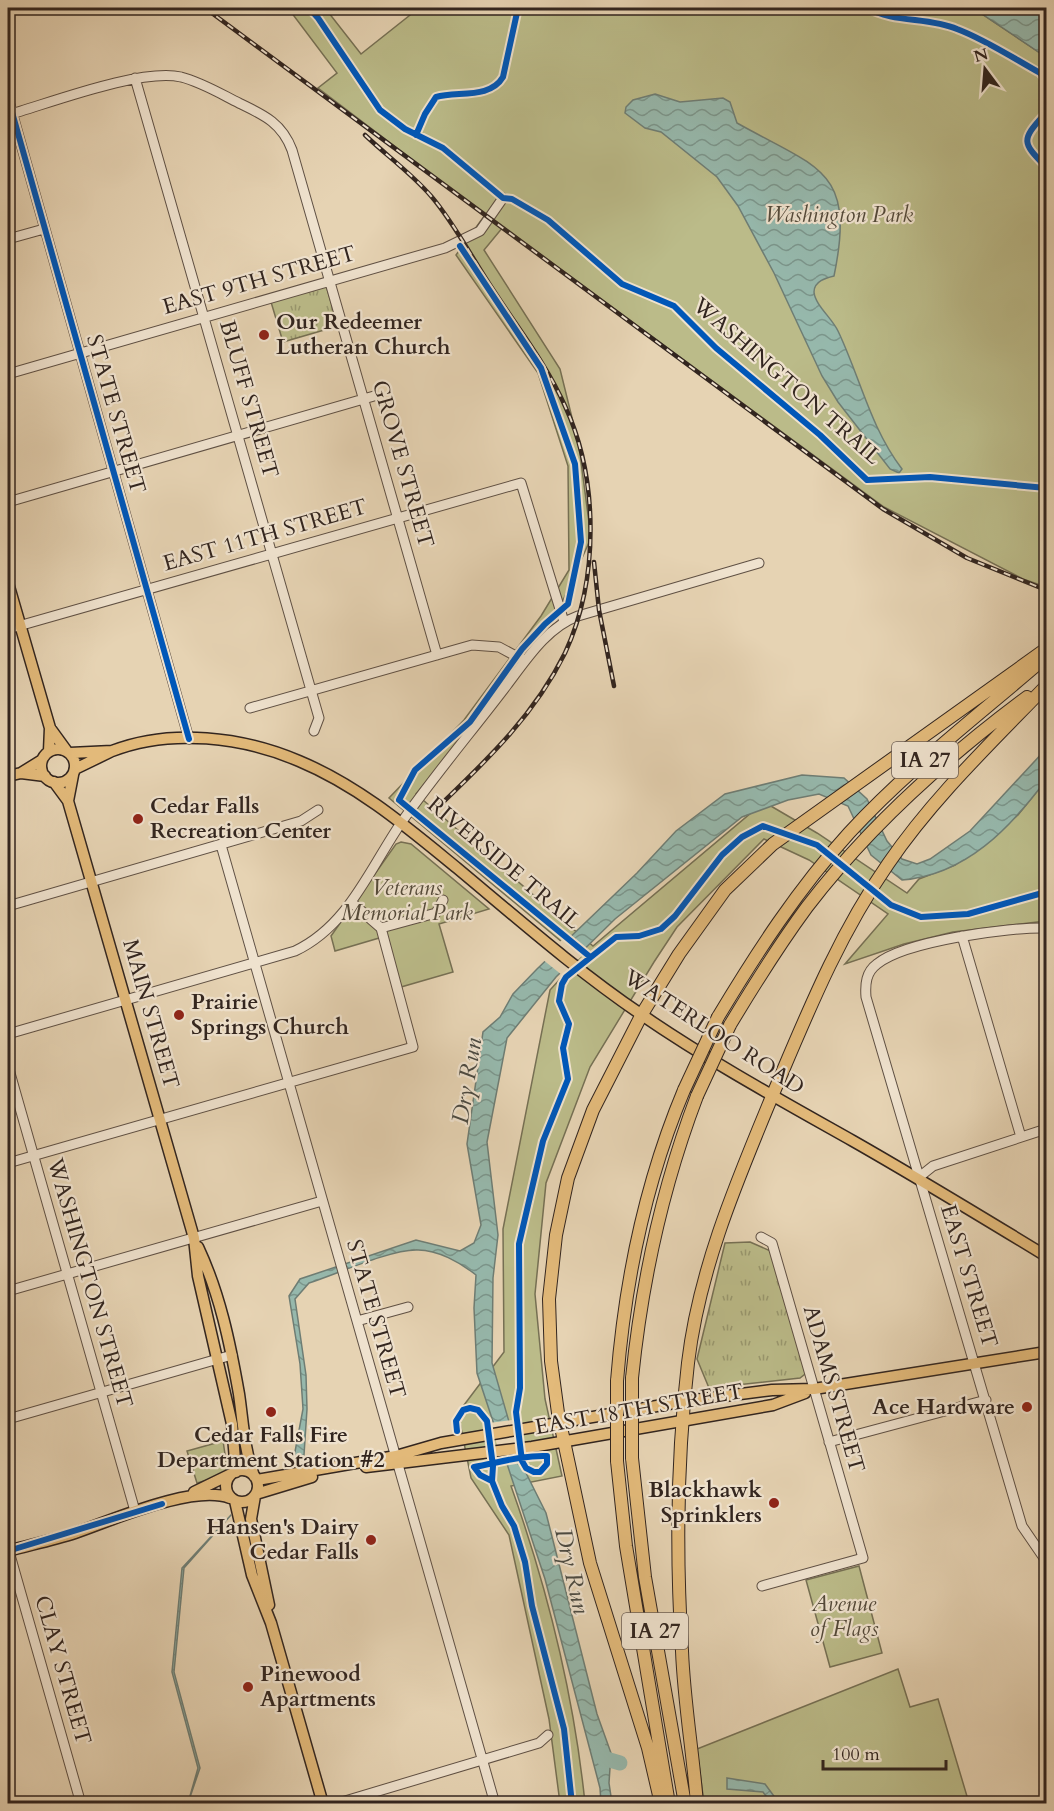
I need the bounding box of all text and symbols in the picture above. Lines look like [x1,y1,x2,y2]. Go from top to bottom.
north arrow [955,39,1015,99]
text: N [971,43,991,68]
park label: Washington Park [765,200,913,230]
street label: EAST 9TH STREET [159,238,359,322]
street label: WASHINGTON TRAIL [686,290,888,472]
place label: Our Redeemer Lutheran Church [276,307,451,362]
street label: BLUFF STREET [212,317,286,481]
marker: Our Redeemer Lutheran Church [257,328,271,342]
street label: STATE STREET [79,331,153,497]
street label: GROVE STREET [365,377,441,551]
street label: EAST 11TH STREET [159,492,371,578]
road number: IA 27 [892,742,958,778]
street label: RIVERSIDE TRAIL [421,790,588,936]
place label: Cedar Falls Recreation Center [150,791,331,846]
marker: Cedar Falls Recreation Center [131,812,145,826]
park label: Veterans Memorial Park [341,873,473,928]
street label: MAIN STREET [115,936,187,1092]
street label: WATERLOO ROAD [617,962,810,1102]
place label: Prairie Springs Church [191,987,349,1042]
marker: Prairie Springs Church [172,1008,186,1022]
water label: Dry Run [444,1035,490,1126]
street label: WASHINGTON STREET [40,1154,140,1411]
street label: EAST STREET [933,1201,1005,1351]
street label: STATE STREET [339,1236,413,1402]
street label: ADAMS STREET [796,1302,872,1476]
street label: EAST 18TH STREET [533,1376,745,1442]
place label: Ace Hardware [872,1392,1015,1422]
marker: Ace Hardware [1020,1400,1034,1414]
marker: Cedar Falls Fire Department Station #2 [264,1405,278,1419]
place label: Cedar Falls Fire Department Station #2 [157,1420,385,1475]
place label: Blackhawk Sprinklers [648,1475,762,1530]
marker: Blackhawk Sprinklers [767,1496,781,1510]
place label: Hansen's Dairy Cedar Falls [206,1512,359,1567]
water label: Dry Run [546,1525,598,1617]
marker: Hansen's Dairy Cedar Falls [364,1533,378,1547]
park label: Avenue of Flags [809,1589,879,1644]
street label: CLAY STREET [27,1592,99,1748]
road number: IA 27 [622,1613,688,1649]
place label: Pinewood Apartments [260,1659,376,1714]
marker: Pinewood Apartments [241,1680,255,1694]
scale bar [823,1733,946,1771]
text: 100 m [832,1742,880,1767]

